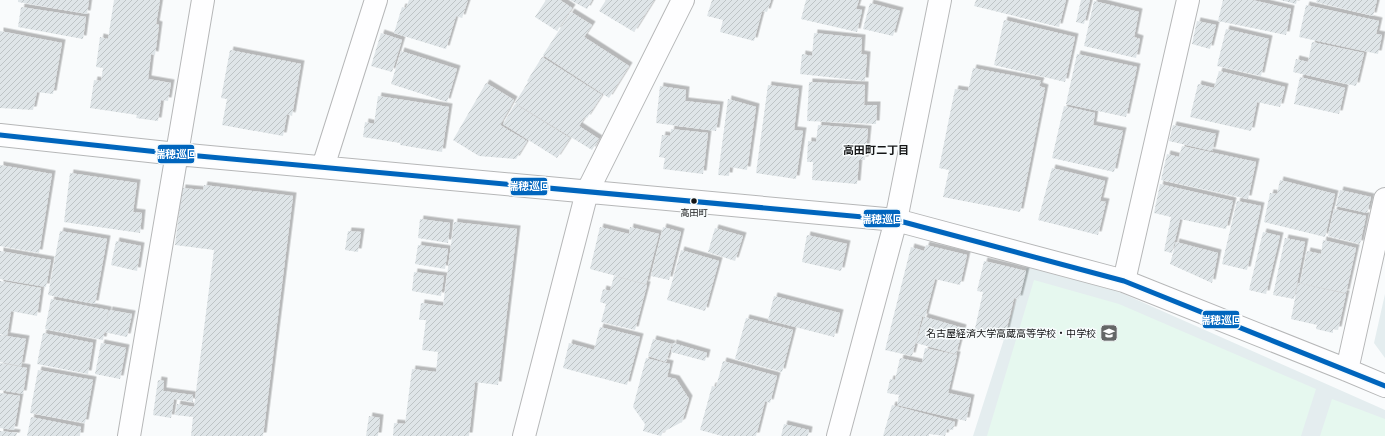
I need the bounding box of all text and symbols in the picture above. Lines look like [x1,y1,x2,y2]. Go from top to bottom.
line badge: 瑞穂巡回 [157,144,195,164]
district label: 高田町二丁目 [843,144,909,156]
text: 瑞穂巡回 [154,148,198,160]
line badge: 瑞穂巡回 [510,177,548,196]
text: 瑞穂巡回 [507,180,551,192]
marker: 高田町 [689,196,699,206]
place label: 高田町 [680,208,708,218]
line badge: 瑞穂巡回 [863,209,901,228]
text: 瑞穂巡回 [860,213,904,225]
line badge: 瑞穂巡回 [1202,310,1240,329]
text: 瑞穂巡回 [1199,314,1243,326]
school or university icon: 名古屋経済大学高蔵高等学校・中学校 [1099,323,1119,343]
place label: 名古屋経済大学高蔵高等学校・中学校 [926,328,1096,339]

